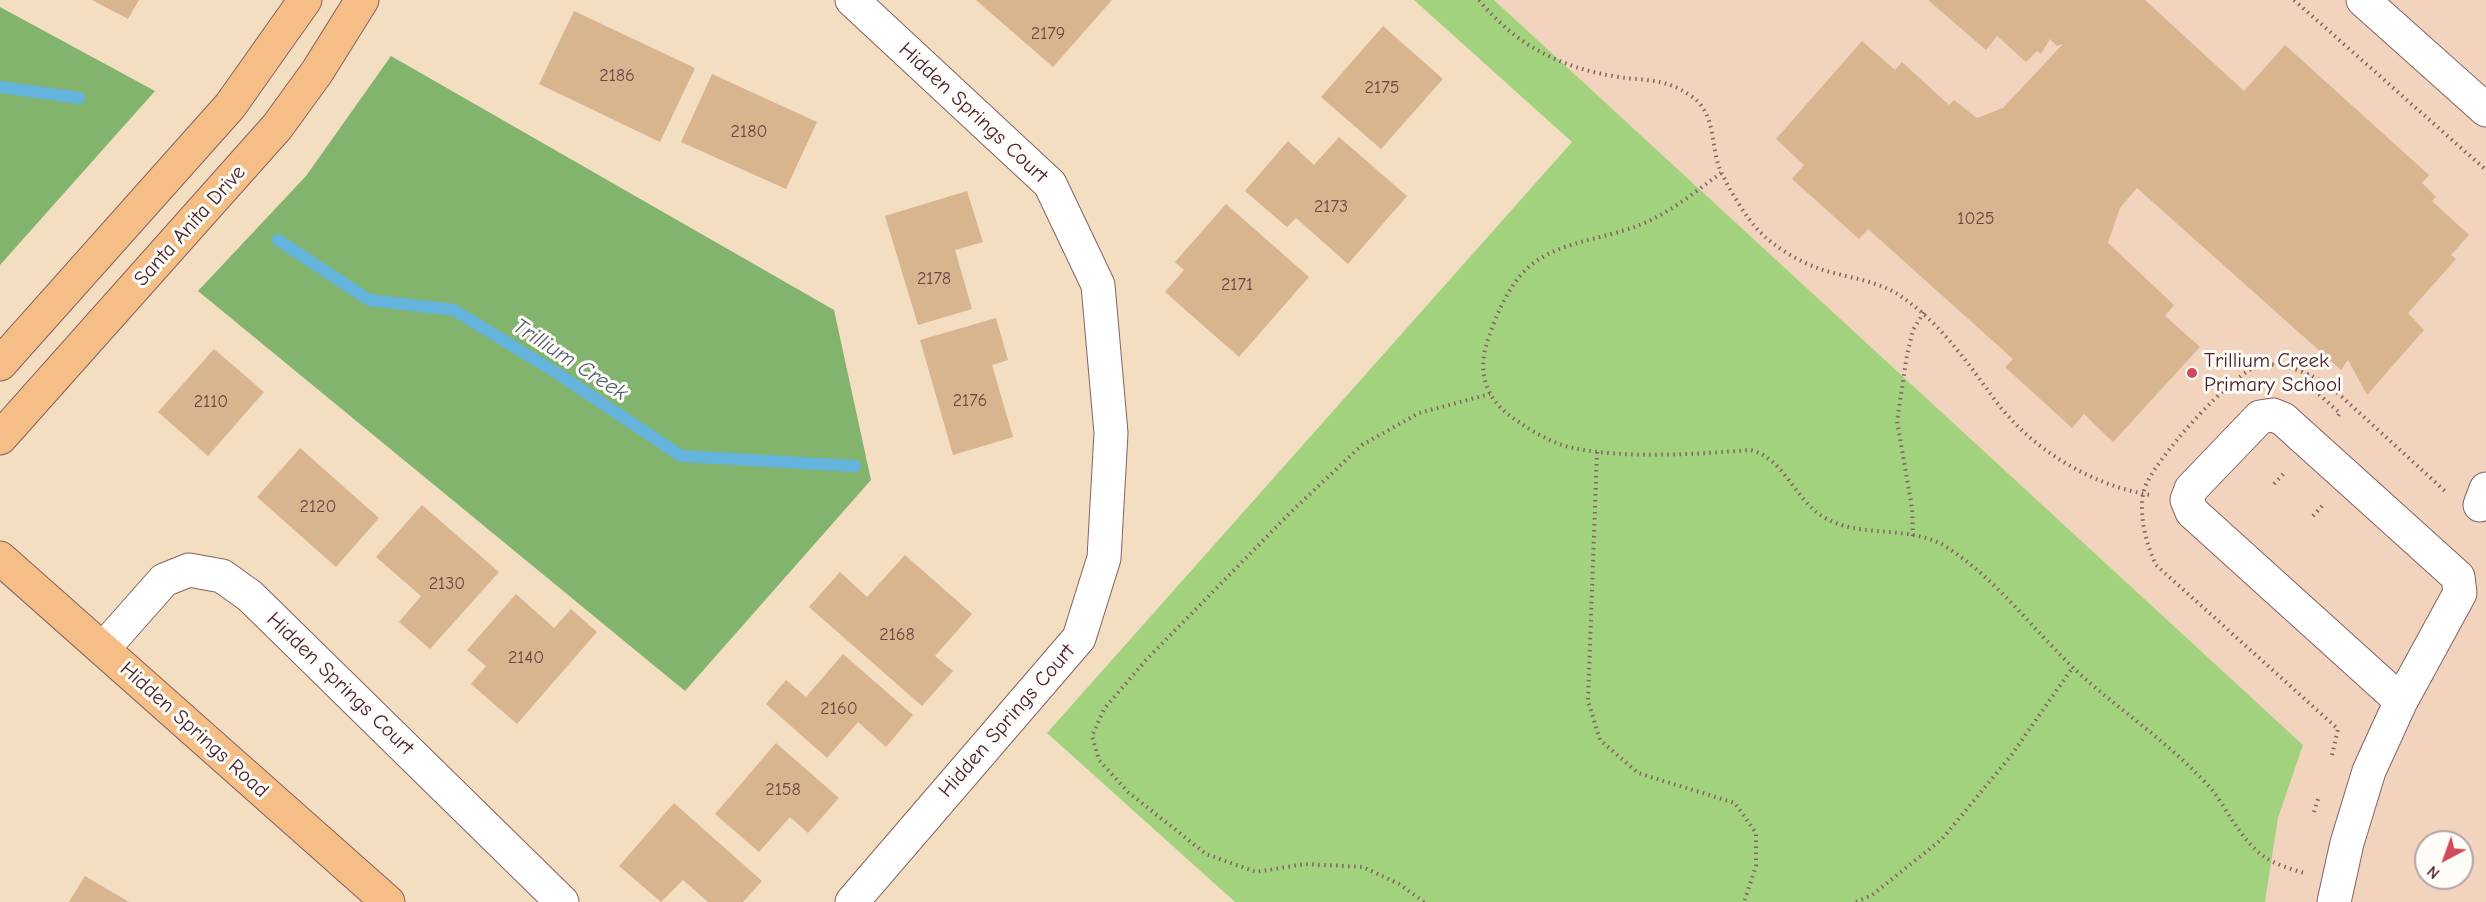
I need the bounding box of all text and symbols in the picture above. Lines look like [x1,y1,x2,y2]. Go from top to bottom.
house number: 2179 [1031,23,1065,45]
street label: Hidden Springs Court [893,37,1053,189]
house number: 2186 [599,65,635,87]
house number: 2175 [1365,77,1399,99]
house number: 2180 [731,121,767,143]
street label: Santa Anita Drive [129,160,251,292]
house number: 2173 [1314,196,1348,218]
house number: 1025 [1957,208,1995,230]
house number: 2178 [917,268,951,290]
house number: 2171 [1221,274,1253,296]
water label: Trillium Creek [508,313,632,407]
place label: Trillium Creek Primary School [2204,348,2342,398]
marker: Trillium Creek Primary School [2185,366,2199,380]
house number: 2176 [953,390,987,412]
house number: 2110 [194,391,228,413]
house number: 2120 [300,496,336,518]
house number: 2130 [429,573,465,595]
street label: Hidden Springs Court [261,607,419,761]
house number: 2168 [879,624,915,646]
street label: Hidden Springs Court [934,639,1080,803]
house number: 2140 [508,647,544,669]
street label: Hidden Springs Road [115,657,273,803]
house number: 2160 [820,698,858,720]
house number: 2158 [765,779,801,801]
north arrow [2414,830,2474,890]
text: N [2424,862,2443,882]

